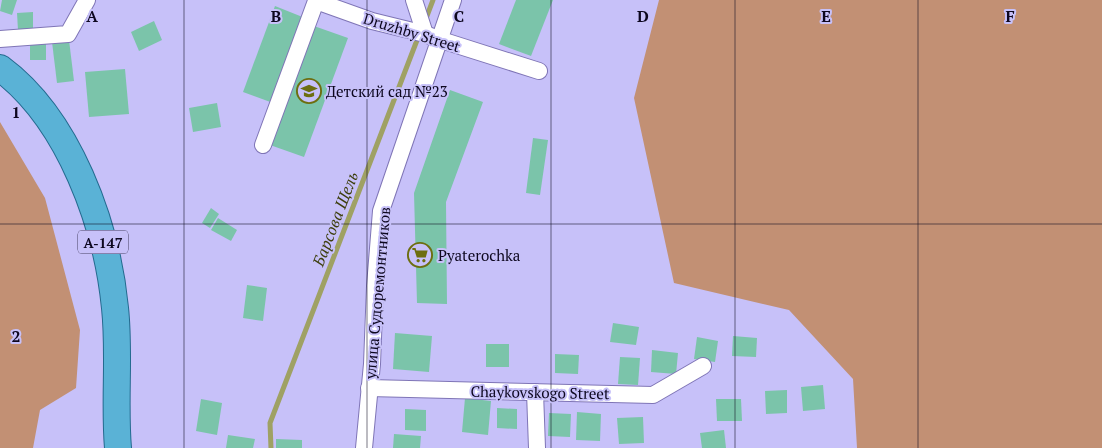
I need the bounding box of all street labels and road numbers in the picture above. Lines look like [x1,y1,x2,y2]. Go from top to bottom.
street label: Druzhby Street [361,8,463,56]
street label: улица Судоремонтников [359,206,394,381]
road number: А-147 [78,230,128,253]
street label: Chaykovskogo Street [470,381,610,403]

